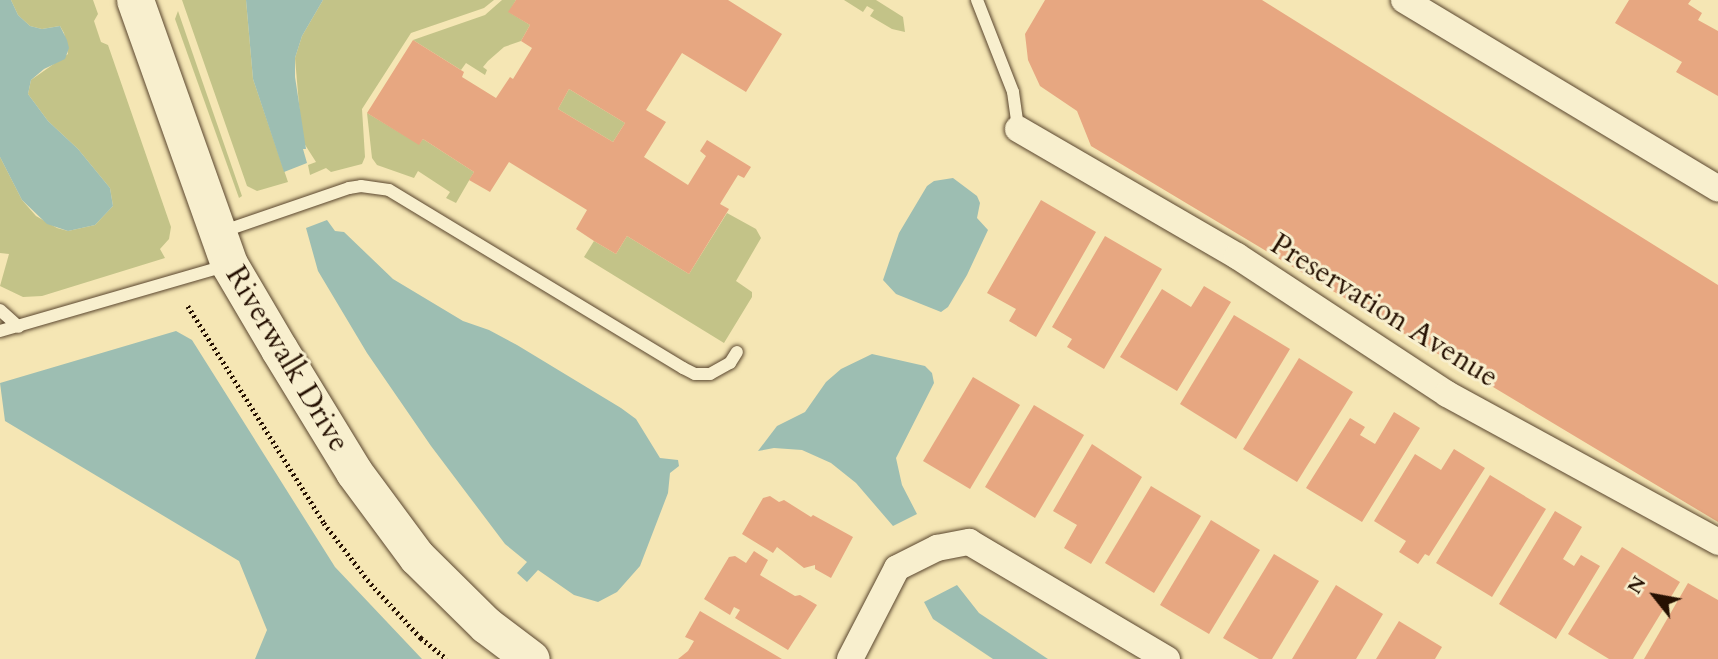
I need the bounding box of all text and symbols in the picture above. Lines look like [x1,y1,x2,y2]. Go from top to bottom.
street label: Preservation Avenue [1264,226,1504,396]
street label: Riverwalk Drive [217,260,357,458]
north arrow [1620,561,1690,631]
text: N [1622,571,1652,599]

